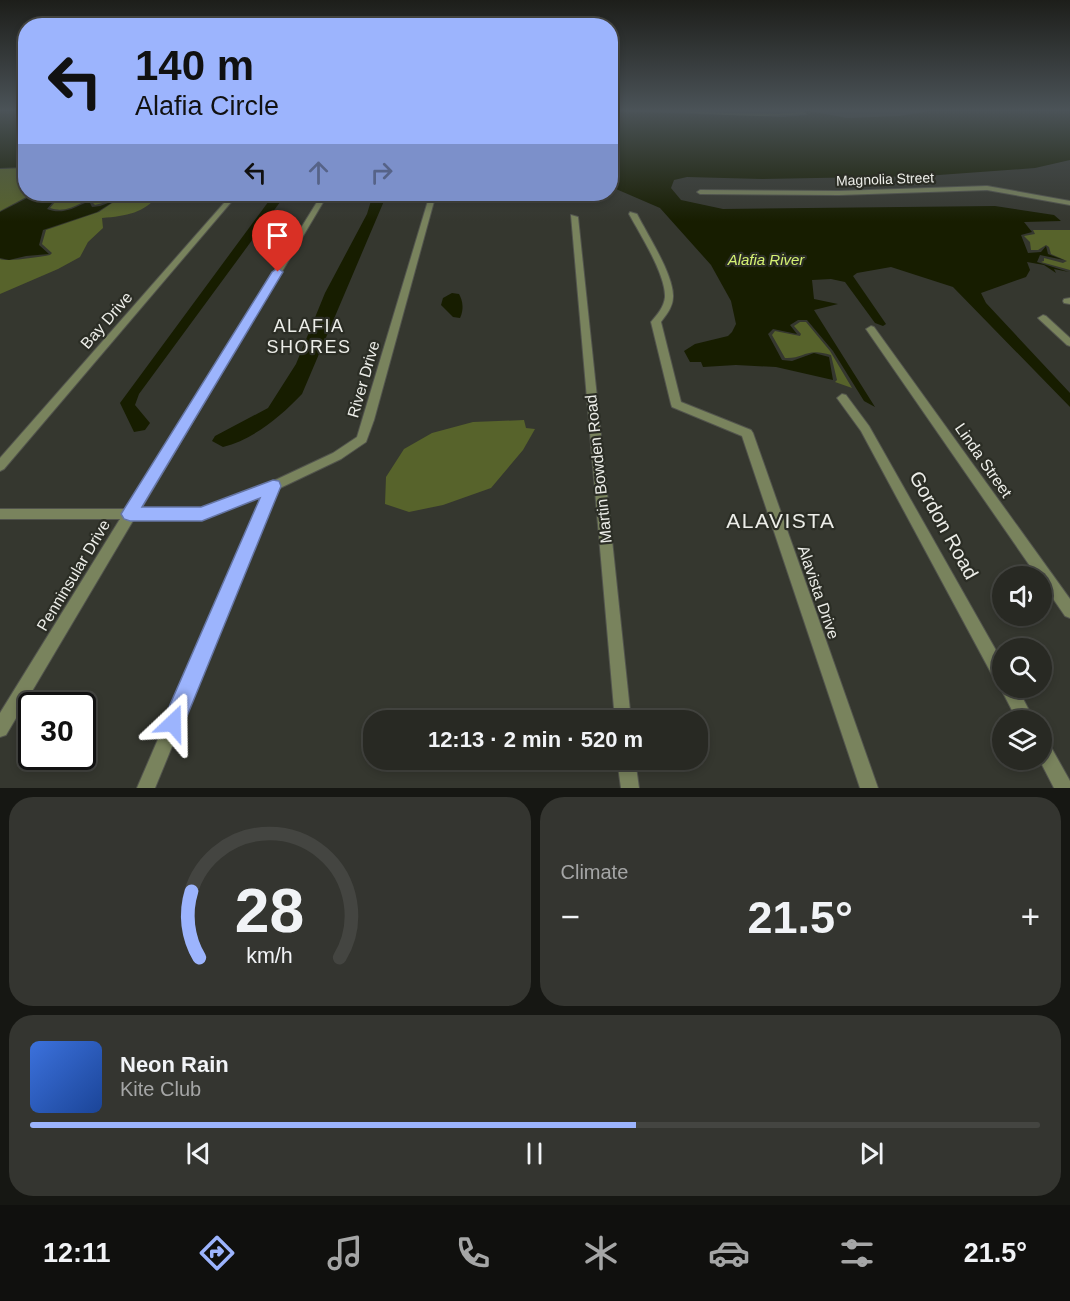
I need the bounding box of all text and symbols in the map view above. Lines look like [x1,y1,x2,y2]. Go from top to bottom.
icon: left [36,42,114,120]
text: 140 m [135,42,254,89]
text: Alafia Circle [135,91,279,121]
icon: left [239,156,272,189]
icon: ahead [302,156,335,189]
icon: right [365,156,398,189]
street label: Magnolia Street [836,169,934,189]
pin [252,210,303,272]
icon: arrive [261,219,294,252]
water label: Alafia River [727,251,805,268]
street label: Bay Drive [77,289,136,352]
district label: ALAFIA SHORES [266,316,352,357]
street label: River Drive [344,339,383,420]
street label: Martin Bowden Road [582,394,615,544]
street label: Linda Street [952,420,1016,501]
street label: Gordon Road [905,467,983,583]
district label: ALAVISTA [726,509,836,532]
street label: Penninsular Drive [34,517,113,634]
street label: Alavista Drive [795,543,843,641]
map controls [992,566,1052,770]
button: sound [992,566,1052,626]
button: search [992,638,1052,698]
position arrow [141,691,205,755]
speed limit sign: 30 [18,692,96,770]
button: layers [992,710,1052,770]
text: 12:13 · 2 min · 520 m [428,727,643,752]
text: Climate [561,861,628,883]
text: 28 [235,876,304,945]
text: 21.5° [747,892,853,943]
text: − [561,898,580,935]
text: + [1021,898,1040,935]
text: km/h [247,945,293,969]
text: Neon Rain [120,1052,229,1077]
text: Kite Club [120,1078,201,1100]
icon: previous [182,1137,215,1170]
icon: pause [518,1137,551,1170]
icon: next [855,1137,888,1170]
icon: directions [196,1232,238,1274]
icon: music [324,1232,366,1274]
icon: phone [452,1232,494,1274]
icon: climate [580,1232,622,1274]
icon: car [708,1232,750,1274]
icon: filters [836,1232,878,1274]
text: 12:11 [43,1238,111,1268]
text: 21.5° [964,1238,1027,1268]

